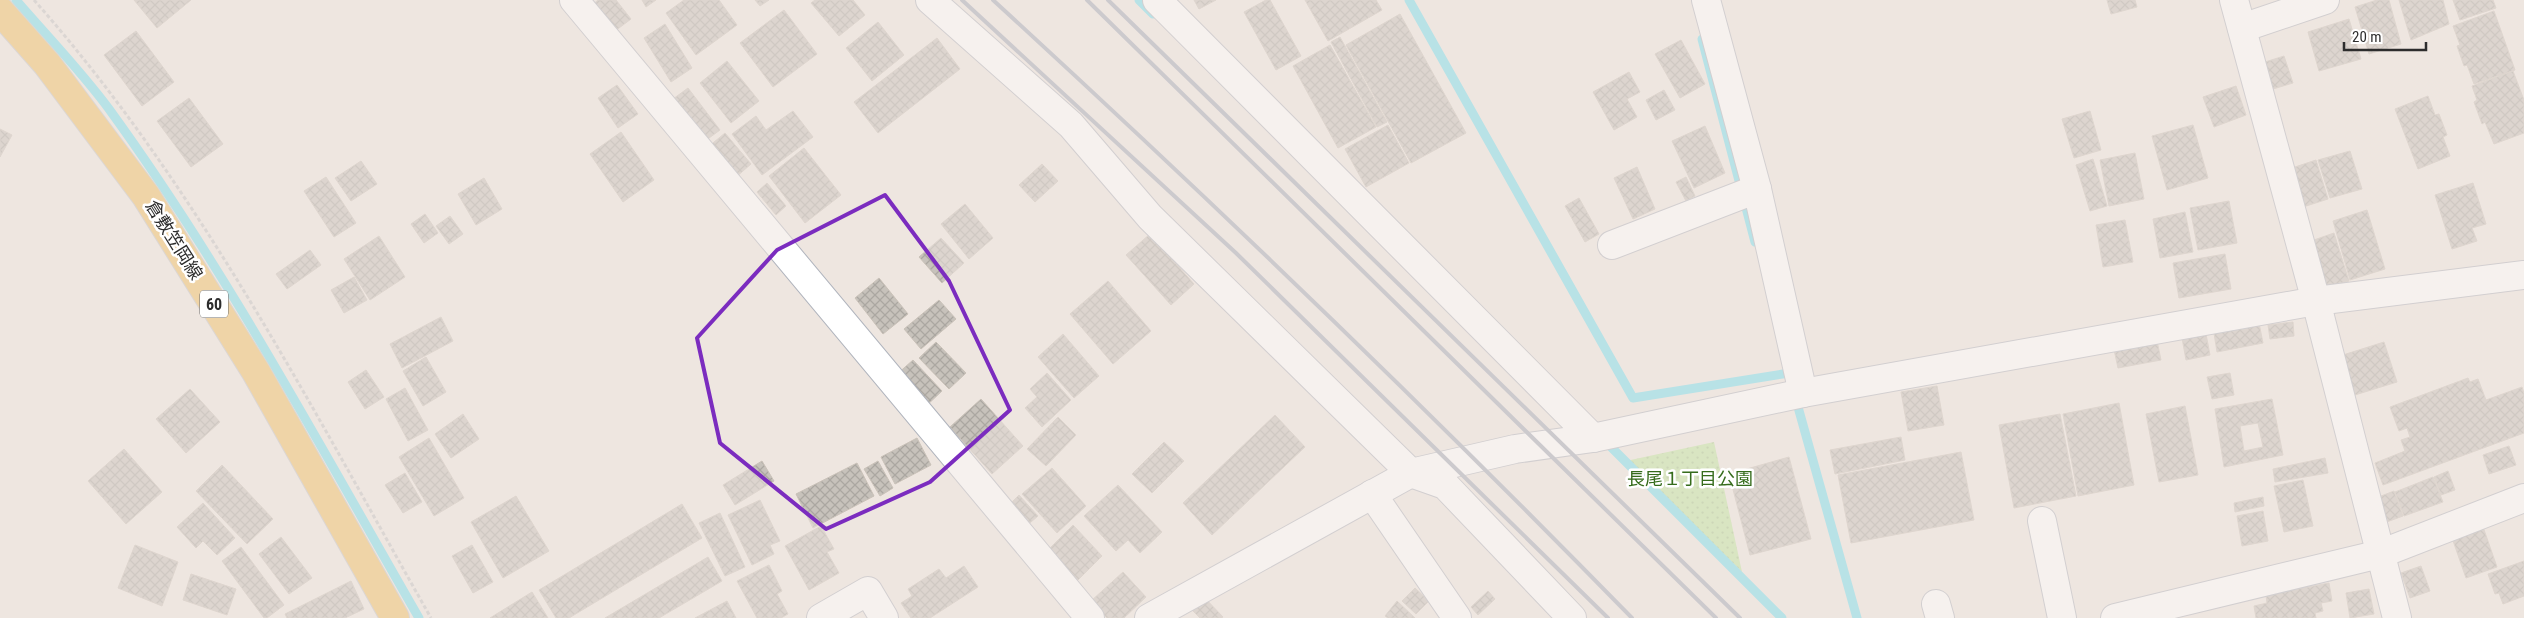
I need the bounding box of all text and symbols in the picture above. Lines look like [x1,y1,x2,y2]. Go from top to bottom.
scale bar [2344,20,2426,52]
text: 20 m [2352,28,2382,46]
street label: 倉敷笠岡線 [142,196,207,283]
road number: 60 [200,290,228,318]
park label: 長尾１丁目公園 [1627,468,1753,489]

